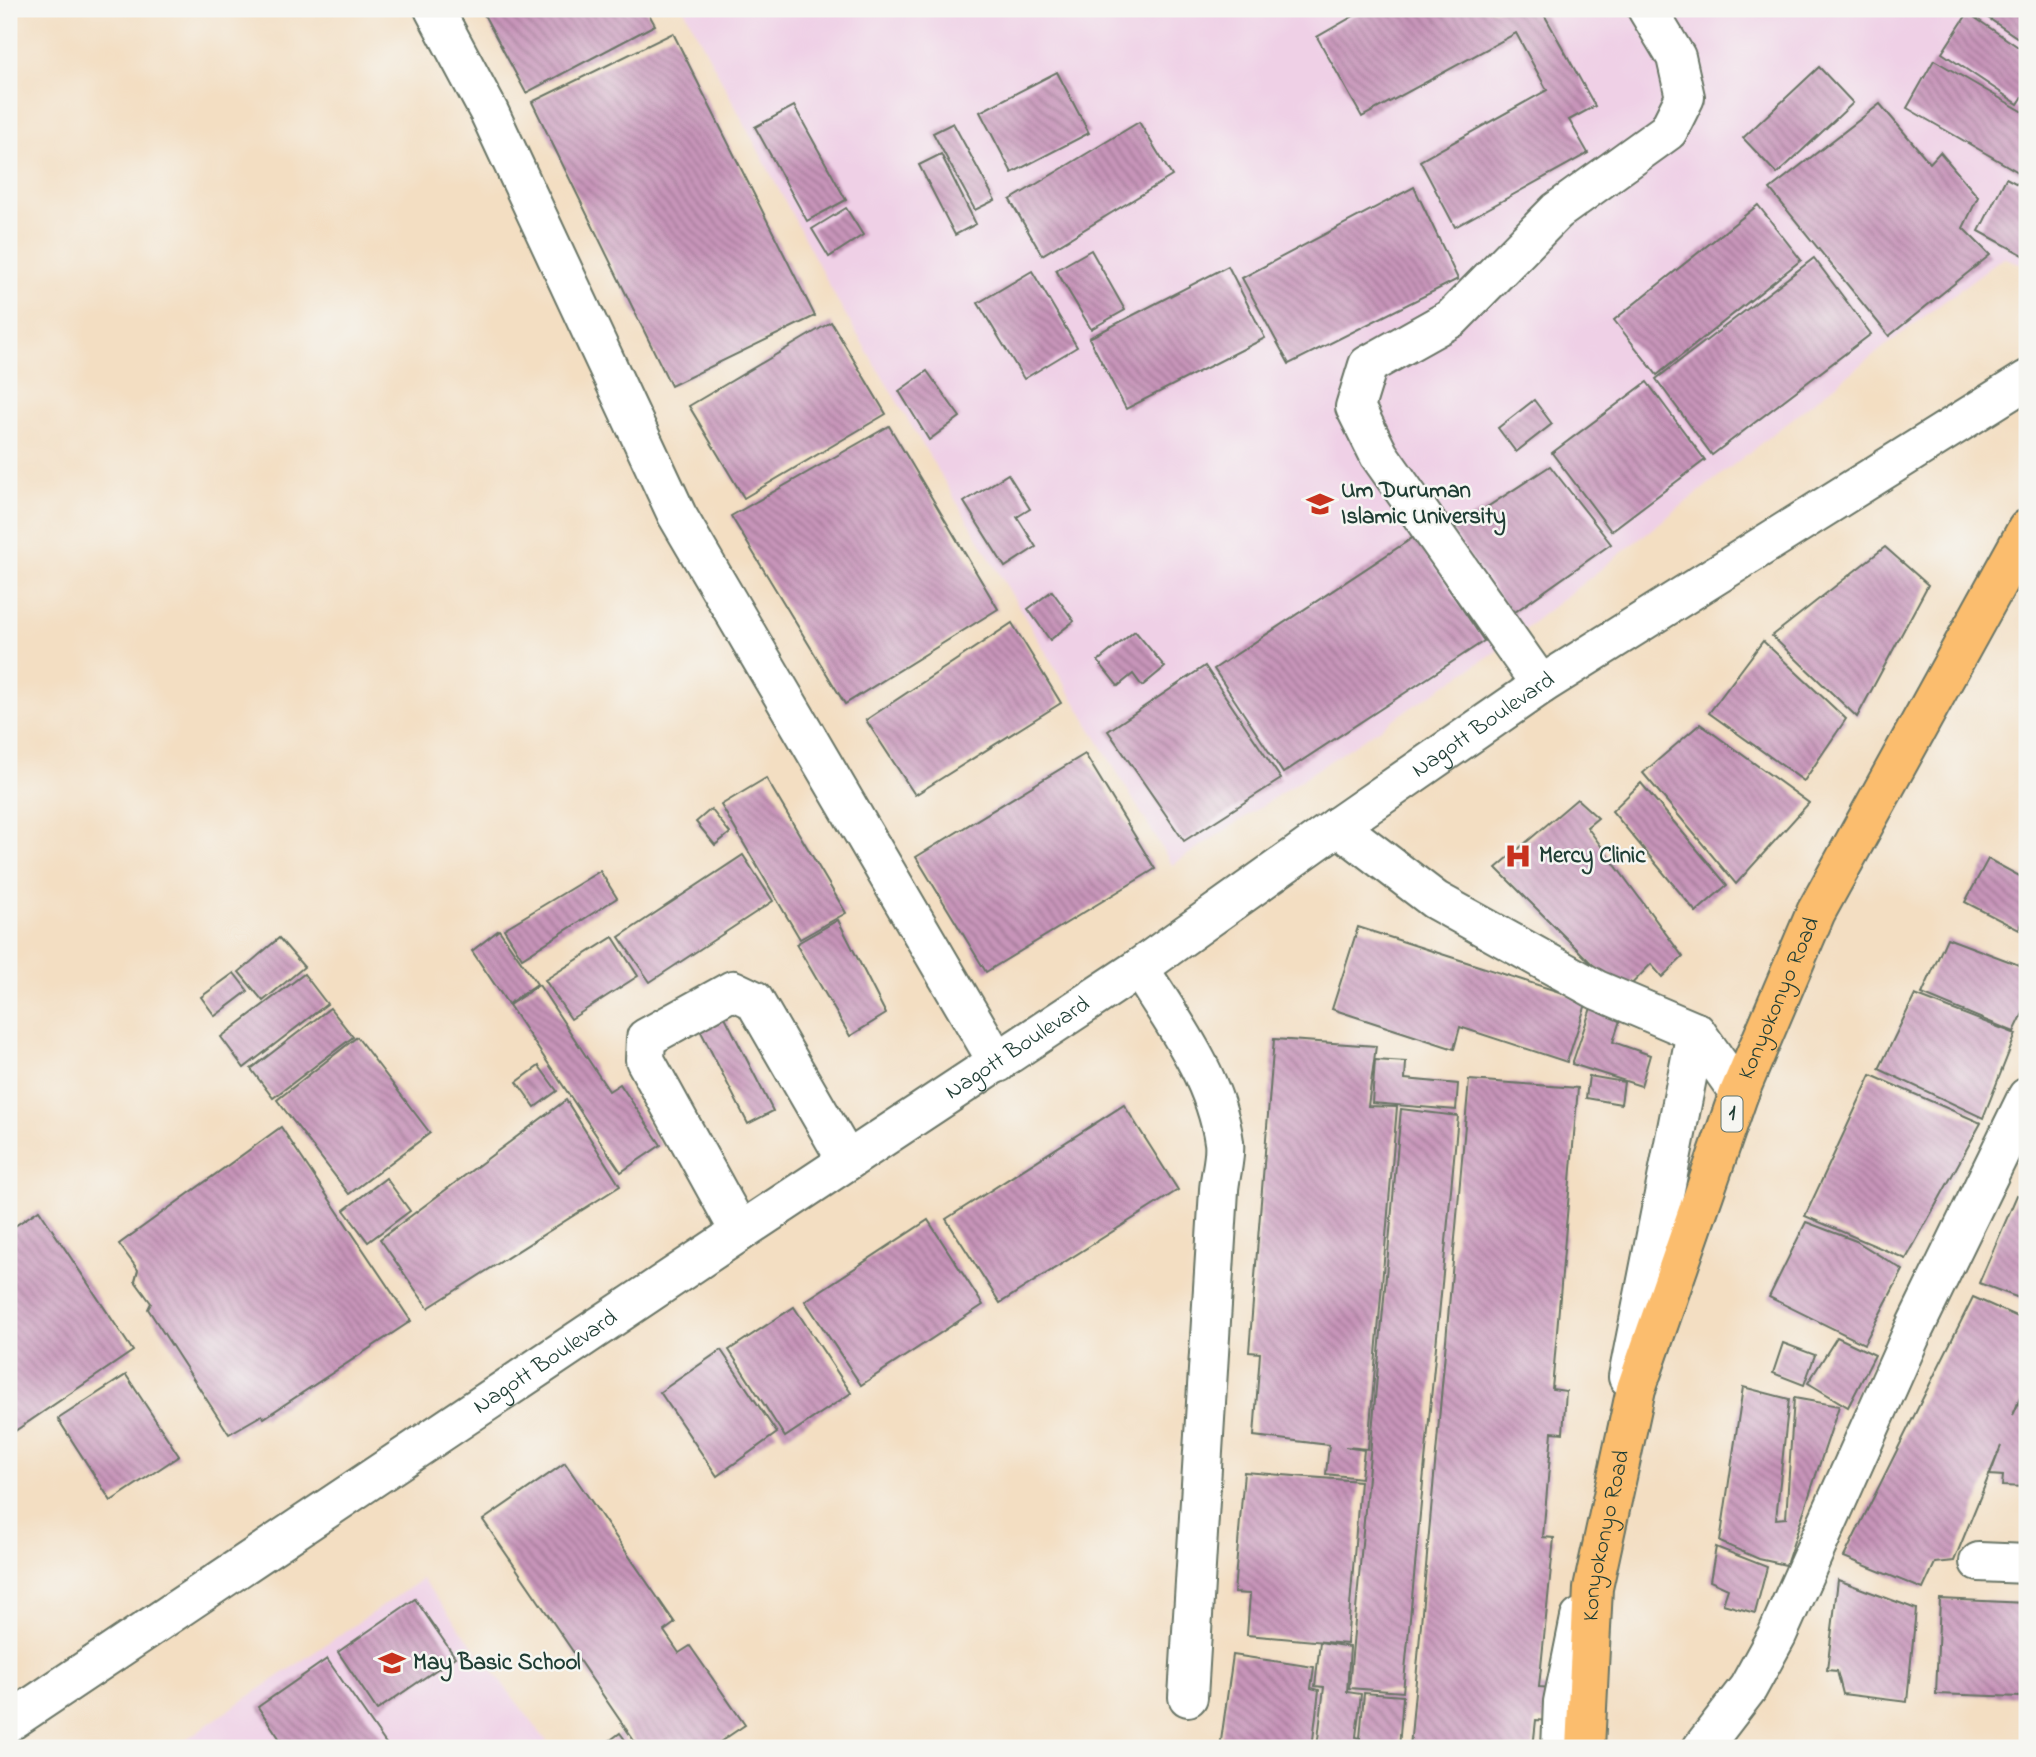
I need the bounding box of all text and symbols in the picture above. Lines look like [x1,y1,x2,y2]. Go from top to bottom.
place label: Um Duruman Islamic University [1341,475,1506,536]
school or university icon: Um Duruman Islamic University [1305,489,1335,519]
street label: Nagott Boulevard [1405,664,1561,786]
place label: Mercy Clinic [1539,840,1646,875]
hospital icon: Mercy Clinic [1503,841,1533,871]
street label: Konyokonyo Road [1730,912,1828,1085]
street label: Nagott Boulevard [939,988,1097,1108]
road number: 1 [1722,1096,1742,1132]
street label: Nagott Boulevard [467,1302,624,1423]
street label: Konyokonyo Road [1575,1447,1639,1622]
place label: May Basic School [413,1647,581,1682]
school or university icon: May Basic School [377,1648,407,1678]

